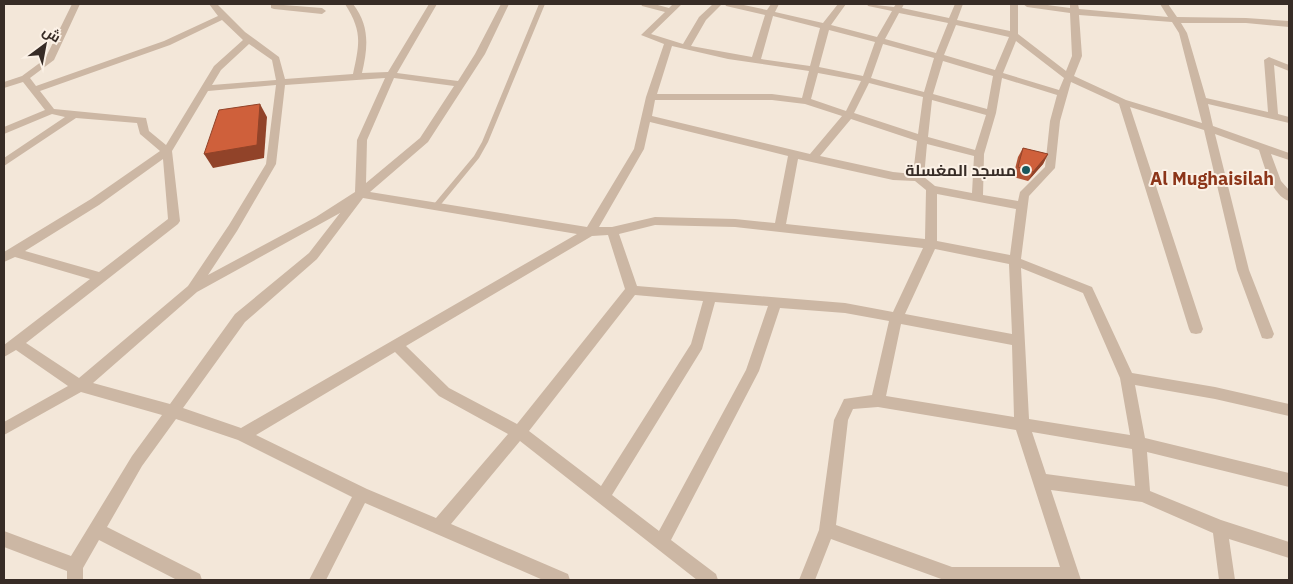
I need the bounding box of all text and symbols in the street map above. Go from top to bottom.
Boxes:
north arrow [20,20,70,70]
text: ش [40,22,64,46]
place label: مسجد المغسلة [905,160,1016,180]
marker: مسجد المغسلة [1020,164,1032,176]
district label: Al Mughaisilah [1150,167,1274,190]

